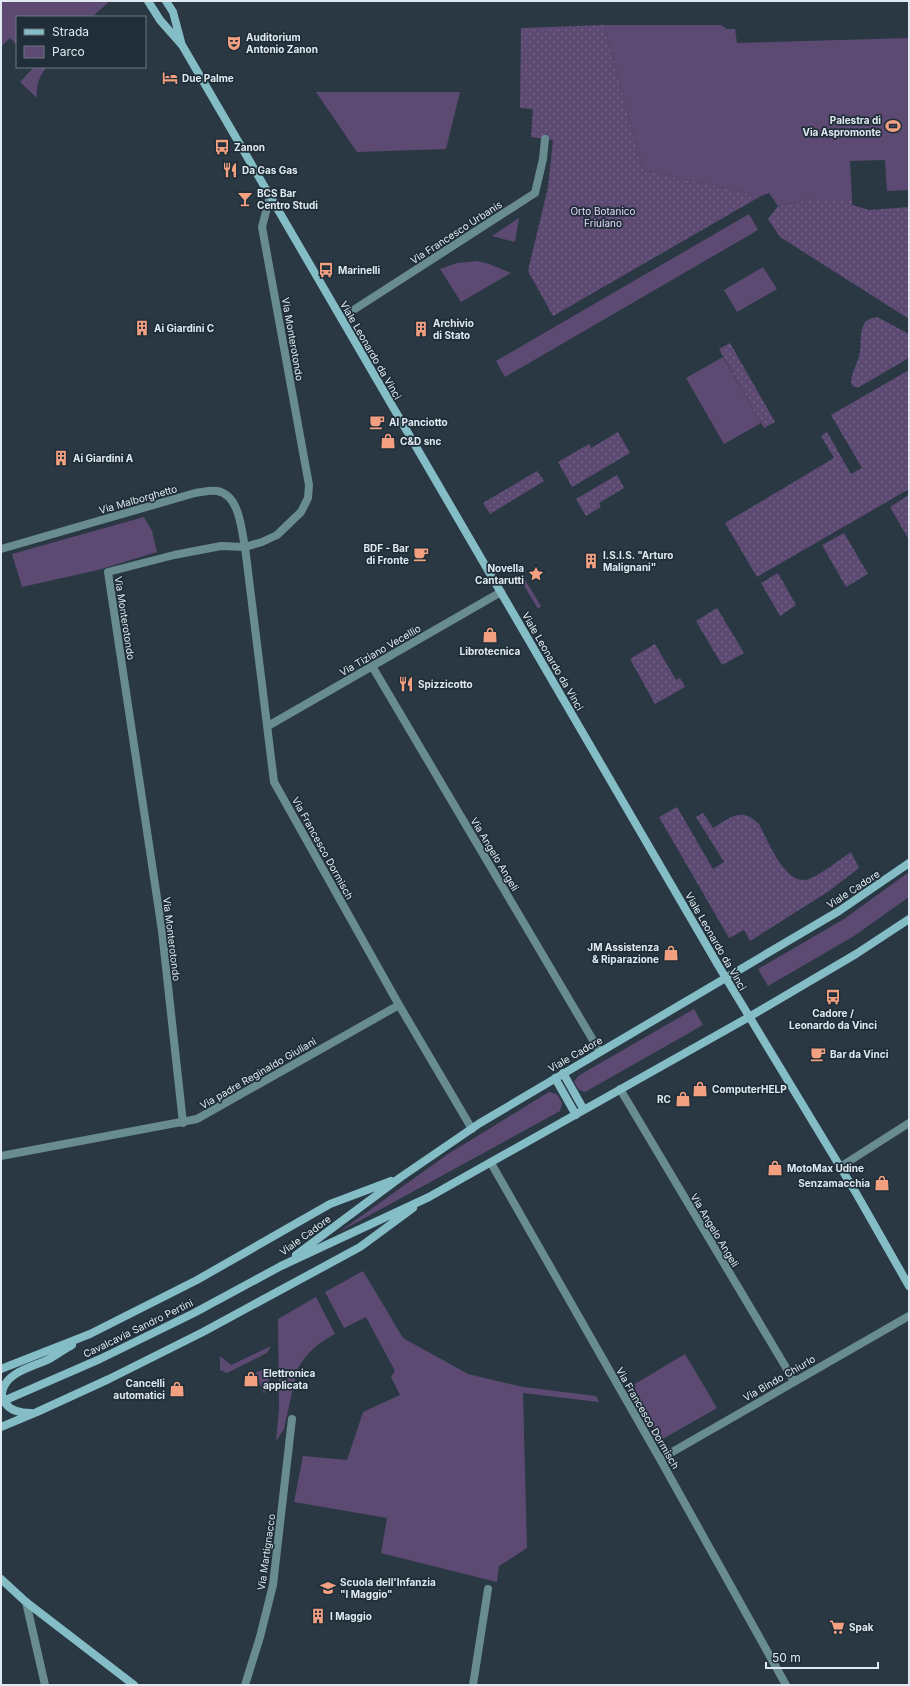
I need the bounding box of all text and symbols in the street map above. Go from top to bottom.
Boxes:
legend [16,16,146,68]
text: Strada [52,24,89,39]
place label: Auditorium Antonio Zanon [246,31,318,55]
theatre icon: Auditorium Antonio Zanon [225,34,243,52]
text: Parco [52,44,85,59]
hotel icon: Due Palme [161,69,179,87]
place label: Due Palme [182,72,234,84]
place label: Palestra di Via Aspromonte [802,114,881,138]
sports icon: Palestra di Via Aspromonte [884,117,902,135]
bus stop icon: Zanon [213,138,231,156]
place label: Zanon [234,141,265,153]
restaurant icon: Da Gas Gas [221,161,239,179]
place label: Da Gas Gas [242,164,298,176]
place label: BCS Bar Centro Studi [257,187,318,211]
bar icon: BCS Bar Centro Studi [236,190,254,208]
street label: Via Francesco Urbanis [408,198,504,266]
park label: Orto Botanico Friulano [570,205,636,229]
bus stop icon: Marinelli [317,261,335,279]
place label: Marinelli [338,264,381,276]
street label: Via Monterotondo [280,296,306,382]
street label: Viale Leonardo da Vinci [338,299,404,401]
place label: Archivio di Stato [433,317,474,341]
building icon: Ai Giardini C [133,319,151,337]
building icon: Archivio di Stato [412,320,430,338]
place label: Ai Giardini C [154,322,214,334]
cafe icon: Al Panciotto [368,413,386,431]
place label: Al Panciotto [389,416,448,428]
shop icon: C&D snc [379,432,397,450]
place label: C&D snc [400,435,442,447]
building icon: Ai Giardini A [52,449,70,467]
place label: Ai Giardini A [73,452,134,464]
street label: Via Malborghetto [98,482,178,516]
place label: BDF - Bar di Fronte [363,542,409,566]
cafe icon: BDF - Bar di Fronte [412,545,430,563]
place label: I.S.I.S. "Arturo Malignani" [603,549,673,574]
building icon: I.S.I.S. "Arturo Malignani" [582,552,600,570]
place label: Novella Cantarutti [475,562,524,586]
place icon: Novella Cantarutti [527,565,545,583]
street label: Via Monterotondo [112,575,138,661]
street label: Viale Leonardo da Vinci [520,610,586,712]
street label: Via Tiziano Vecellio [337,622,423,678]
shop icon: Librotecnica [481,626,499,644]
place label: Librotecnica [460,645,521,657]
restaurant icon: Spizzicotto [397,675,415,693]
place label: Spizzicotto [418,678,473,690]
street label: Via Francesco Dormisch [290,795,356,901]
street label: Via Angelo Angeli [468,815,522,893]
street label: Viale Cadore [824,867,882,910]
street label: Viale Leonardo da Vinci [683,890,749,992]
street label: Via Monterotondo [161,896,183,982]
place label: JM Assistenza & Riparazione [587,941,659,965]
shop icon: JM Assistenza & Riparazione [662,944,680,962]
bus stop icon: Cadore / Leonardo da Vinci [824,988,842,1006]
place label: Cadore / Leonardo da Vinci [789,1007,877,1031]
street label: Viale Cadore [546,1034,604,1074]
street label: Via padre Reginaldo Giuliani [198,1035,318,1111]
cafe icon: Bar da Vinci [809,1045,827,1063]
place label: Bar da Vinci [830,1048,889,1060]
shop icon: ComputerHELP [691,1080,709,1098]
place label: ComputerHELP [712,1083,787,1095]
shop icon: RC [674,1090,692,1108]
place label: RC [657,1093,671,1105]
shop icon: MotoMax Udine [766,1159,784,1177]
place label: MotoMax Udine [787,1162,864,1174]
shop icon: Senzamacchia [873,1174,891,1192]
place label: Senzamacchia [798,1177,870,1189]
street label: Via Angelo Angeli [688,1191,742,1269]
street label: Viale Cadore [277,1212,333,1258]
street label: Cavalcavia Sandro Pertini [81,1296,195,1360]
street label: Via Bindo Chiurlo [741,1352,817,1404]
street label: Via Francesco Dormisch [614,1365,682,1471]
place label: Elettronica applicata [263,1367,316,1391]
shop icon: Elettronica applicata [242,1370,260,1388]
place label: Cancelli automatici [113,1377,165,1401]
shop icon: Cancelli automatici [168,1380,186,1398]
street label: Via Martignacco [255,1513,277,1591]
place label: Scuola dell'Infanzia "I Maggio" [340,1576,436,1601]
school or university icon: Scuola dell'Infanzia "I Maggio" [319,1579,337,1597]
building icon: I Maggio [309,1607,327,1625]
place label: I Maggio [330,1610,372,1623]
supermarket icon: Spak [828,1618,846,1636]
place label: Spak [849,1621,874,1633]
scale bar [766,1644,878,1670]
text: 50 m [772,1650,801,1665]

